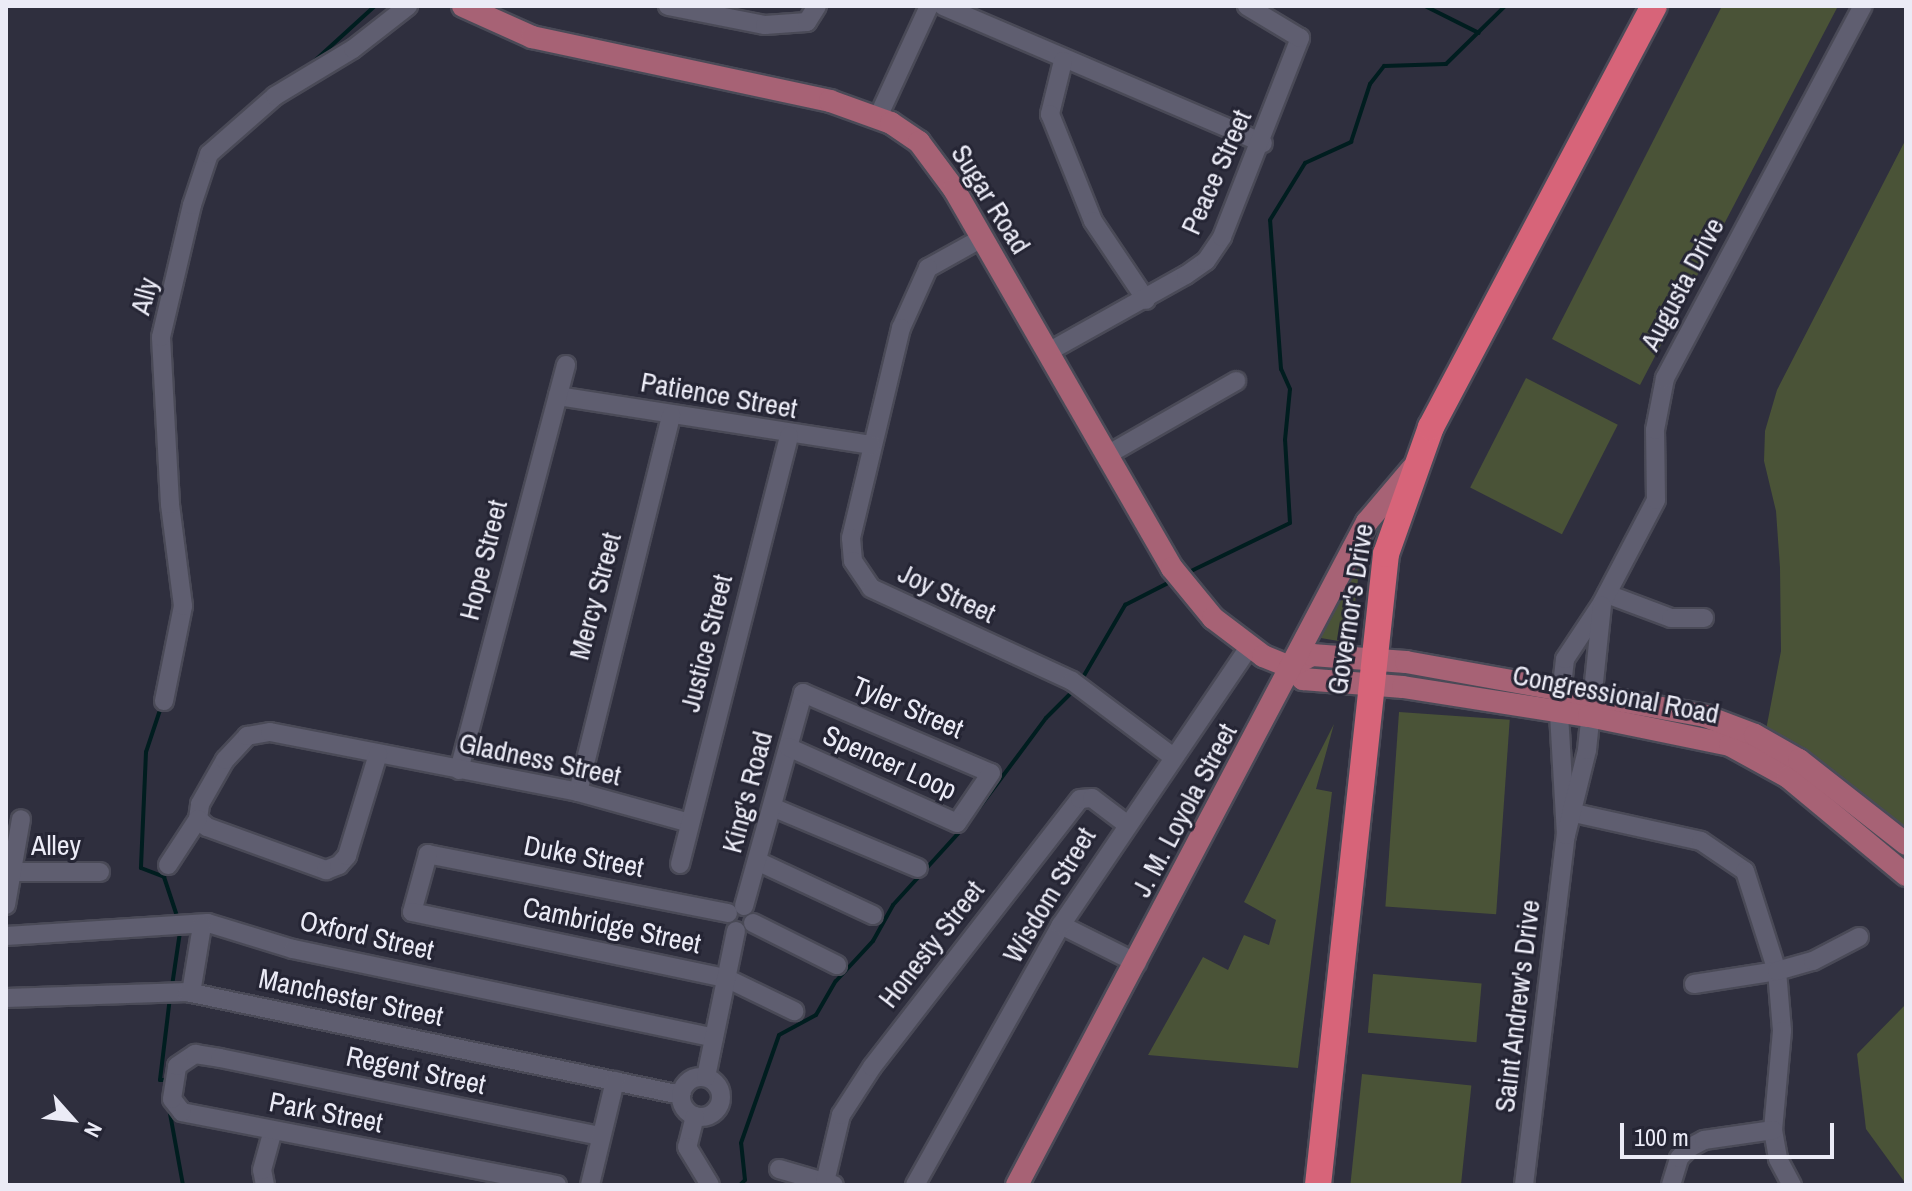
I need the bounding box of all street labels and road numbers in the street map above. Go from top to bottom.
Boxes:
street label: Peace Street [1174,105,1258,239]
street label: Sugar Road [944,138,1038,260]
street label: Augusta Drive [1633,212,1731,356]
street label: Ally [123,274,165,318]
street label: Patience Street [638,365,800,425]
street label: Hope Street [452,496,514,624]
street label: Governor's Drive [1320,521,1380,697]
street label: Mercy Street [562,529,628,663]
street label: Joy Street [893,556,1001,630]
street label: Justice Street [673,571,739,715]
street label: Congressional Road [1510,658,1722,730]
street label: Tyler Street [847,669,969,745]
street label: Spencer Loop [818,718,962,806]
street label: J. M. Loyola Street [1124,718,1244,902]
street label: Gladness Street [456,725,624,793]
street label: King's Road [715,728,779,856]
street label: Wisdom Street [995,821,1103,969]
street label: Alley [31,828,81,862]
street label: Duke Street [521,828,647,884]
street label: Honesty Street [871,874,991,1014]
street label: Cambridge Street [520,890,704,960]
street label: Saint Andrew's Drive [1487,897,1547,1115]
street label: Oxford Street [297,903,437,967]
street label: Manchester Street [256,961,446,1033]
street label: Regent Street [343,1039,489,1101]
street label: Park Street [266,1085,386,1139]

